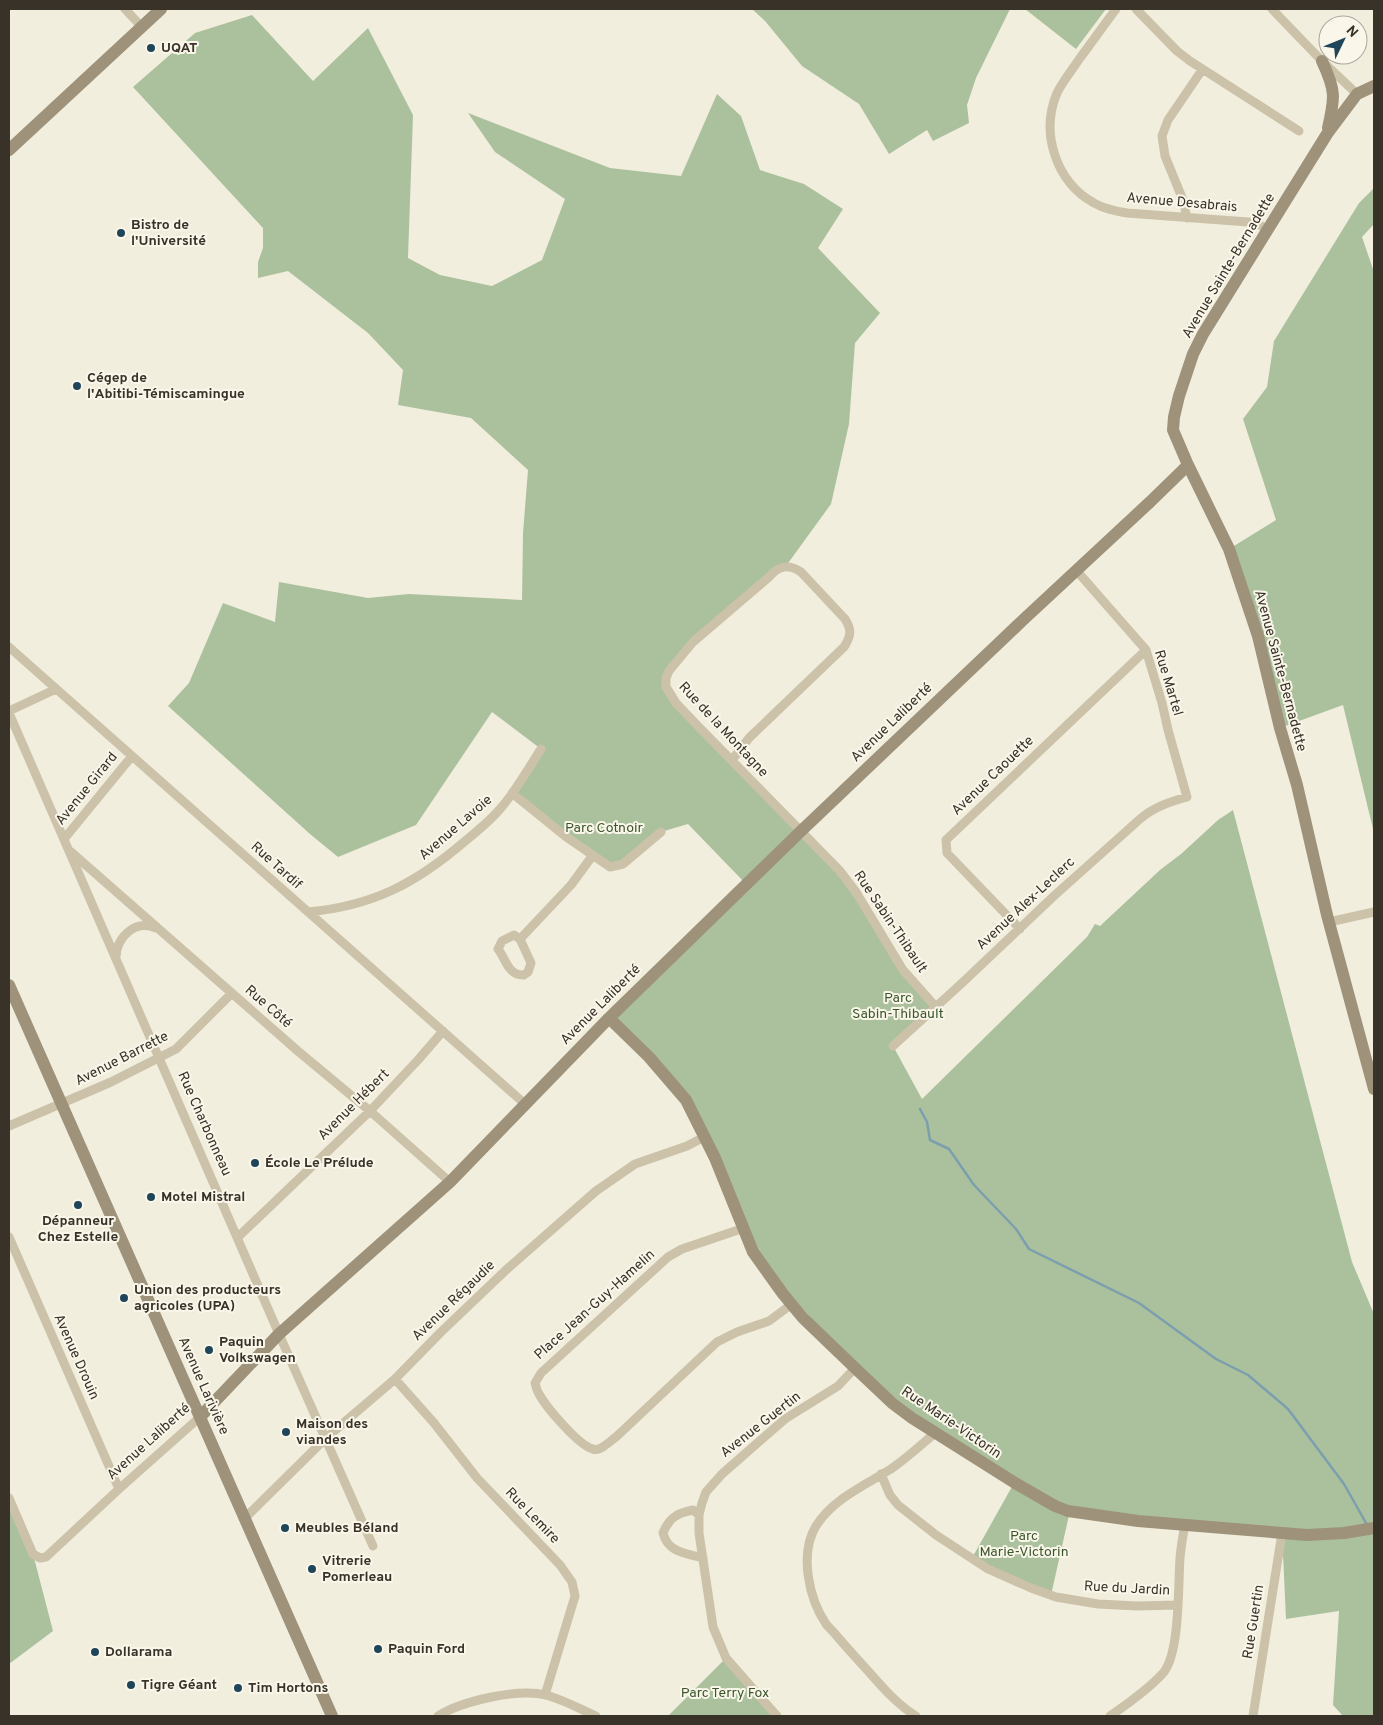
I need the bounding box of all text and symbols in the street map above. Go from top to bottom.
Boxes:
north arrow [1318,15,1368,65]
text: N [1342,23,1361,42]
place label: UQAT [161,40,198,57]
marker: UQAT [145,42,157,54]
street label: Avenue Desabrais [1126,190,1238,216]
street label: Avenue Sainte-Bernadette [1179,190,1279,342]
place label: Bistro de l'Université [131,217,206,250]
marker: Bistro de l'Université [115,227,127,239]
place label: Cégep de l'Abitibi-Témiscamingue [87,370,245,403]
marker: Cégep de l'Abitibi-Témiscamingue [71,380,83,392]
street label: Avenue Sainte-Bernadette [1250,589,1310,753]
street label: Rue Martel [1150,648,1186,718]
street label: Rue de la Montagne [675,679,771,781]
street label: Avenue Laliberté [848,680,936,766]
street label: Avenue Caouette [948,733,1038,819]
street label: Avenue Girard [52,749,122,829]
street label: Avenue Lavoie [416,792,496,864]
park label: Parc Cotnoir [565,820,644,837]
street label: Rue Tardif [247,839,305,894]
street label: Avenue Alex-Leclerc [973,854,1079,954]
street label: Rue Sabin-Thibault [850,868,930,976]
street label: Avenue Laliberté [557,961,645,1049]
street label: Rue Côté [241,982,295,1032]
park label: Parc Sabin-Thibault [852,990,944,1023]
street label: Avenue Barrette [72,1028,172,1090]
street label: Avenue Hébert [315,1066,393,1144]
street label: Rue Charbonneau [173,1069,235,1179]
place label: École Le Prélude [265,1154,374,1172]
marker: École Le Prélude [249,1157,261,1169]
place label: Motel Mistral [161,1189,245,1206]
marker: Motel Mistral [145,1191,157,1203]
marker: Dépanneur Chez Estelle [72,1199,84,1211]
place label: Dépanneur Chez Estelle [38,1213,118,1246]
street label: Place Jean-Guy-Hamelin [531,1246,659,1364]
street label: Avenue Régaudie [409,1257,499,1345]
place label: Union des producteurs agricoles (UPA) [134,1282,281,1315]
marker: Union des producteurs agricoles (UPA) [118,1292,130,1304]
street label: Avenue Drouin [50,1312,102,1402]
street label: Avenue Larivière [174,1334,232,1438]
place label: Paquin Volkswagen [219,1334,296,1367]
marker: Paquin Volkswagen [203,1344,215,1356]
street label: Rue Marie-Victorin [898,1383,1004,1463]
street label: Avenue Guertin [717,1388,805,1462]
street label: Avenue Laliberté [104,1400,194,1484]
place label: Maison des viandes [296,1416,368,1449]
marker: Maison des viandes [280,1426,292,1438]
street label: Rue Lemire [501,1484,563,1548]
place label: Meubles Béland [295,1520,399,1537]
marker: Meubles Béland [279,1522,291,1534]
park label: Parc Marie-Victorin [979,1528,1069,1561]
place label: Vitrerie Pomerleau [322,1553,392,1586]
marker: Vitrerie Pomerleau [306,1563,318,1575]
street label: Rue du Jardin [1083,1578,1171,1600]
street label: Rue Guertin [1240,1584,1268,1660]
place label: Paquin Ford [388,1641,465,1658]
marker: Paquin Ford [372,1643,384,1655]
place label: Dollarama [105,1644,172,1661]
marker: Dollarama [89,1646,101,1658]
place label: Tigre Géant [141,1677,217,1694]
marker: Tigre Géant [125,1679,137,1691]
place label: Tim Hortons [248,1680,328,1697]
marker: Tim Hortons [232,1682,244,1694]
park label: Parc Terry Fox [681,1685,769,1702]

